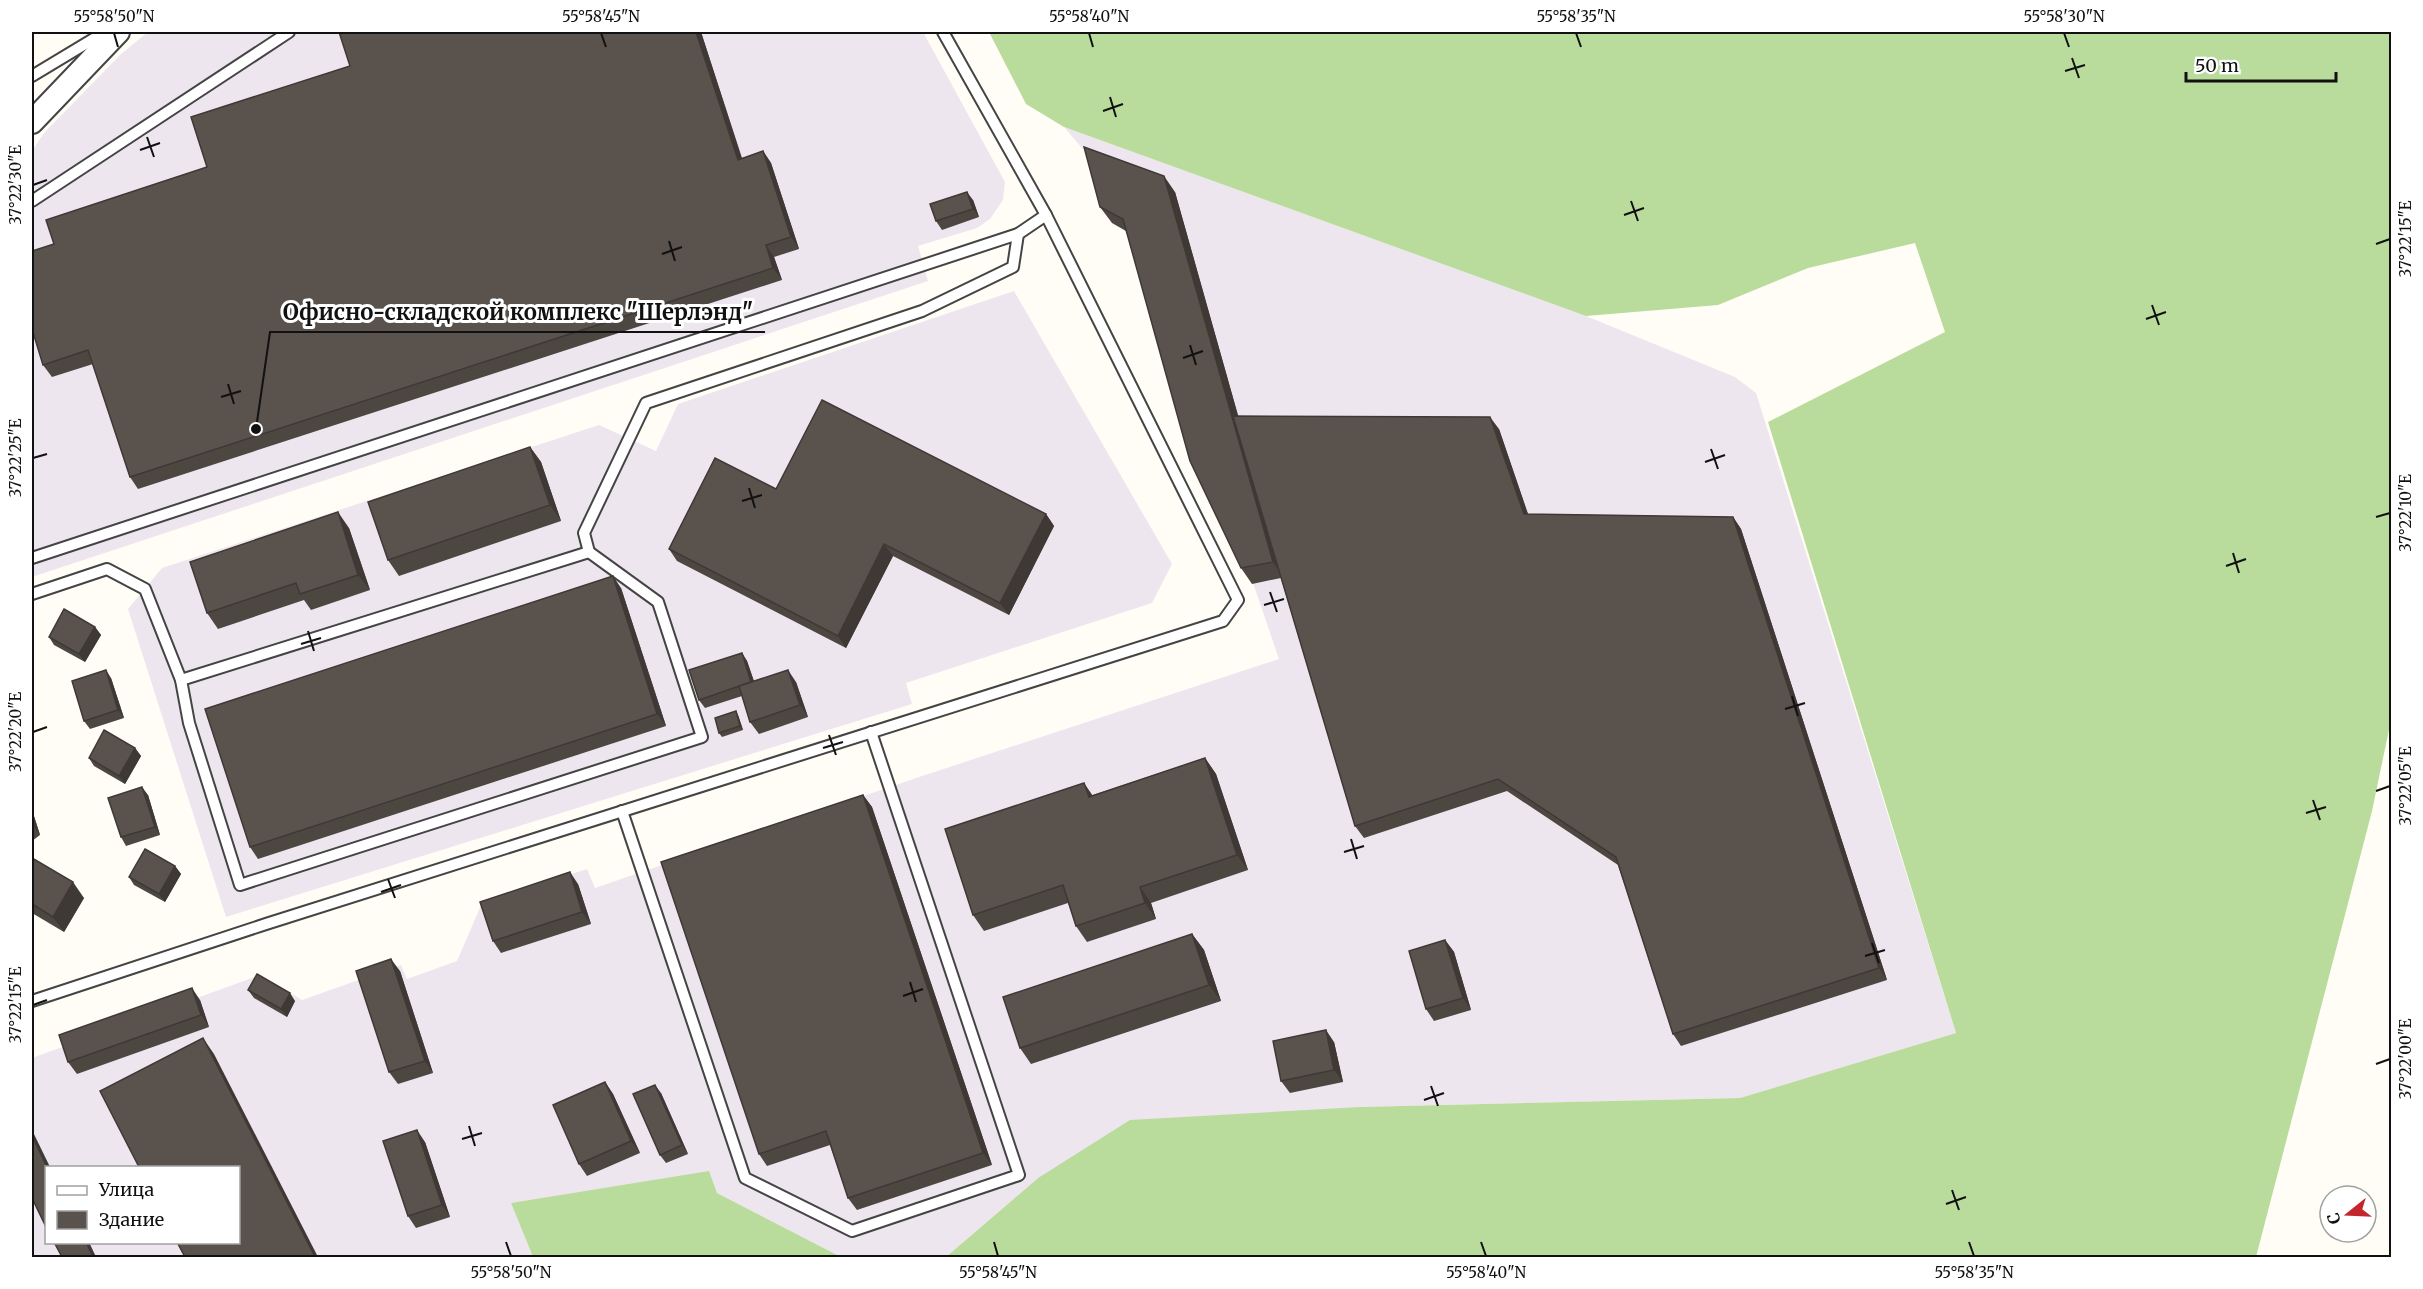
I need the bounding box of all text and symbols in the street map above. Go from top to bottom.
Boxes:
text: 55°58'50"N [74,7,155,26]
text: 55°58'45"N [562,7,640,26]
text: 55°58'40"N [1049,7,1130,26]
text: 55°58'35"N [1536,7,1616,26]
text: 55°58'30"N [2023,7,2105,26]
scale bar [2186,45,2336,83]
text: 50 m [2195,54,2239,77]
text: 37°22'30"E [6,145,25,225]
text: 37°22'15"E [2396,200,2415,277]
callout: Офисно-складской комплекс "Шерлэнд" [270,292,765,332]
text: Офисно-складской комплекс "Шерлэнд" [283,298,753,326]
text: 37°22'25"E [6,418,25,497]
text: 37°22'10"E [2396,474,2415,552]
text: 37°22'20"E [6,692,25,772]
text: 37°22'05"E [2396,746,2415,826]
text: 37°22'15"E [6,966,25,1043]
text: 37°22'00"E [2396,1018,2415,1099]
legend [45,1166,240,1244]
text: Улица [98,1178,154,1201]
north arrow [2318,1184,2378,1244]
text: Здание [99,1208,164,1231]
text: С [2323,1211,2345,1227]
text: 55°58'50"N [471,1263,552,1282]
text: 55°58'45"N [959,1263,1037,1282]
text: 55°58'40"N [1446,1263,1527,1282]
text: 55°58'35"N [1934,1263,2014,1282]

